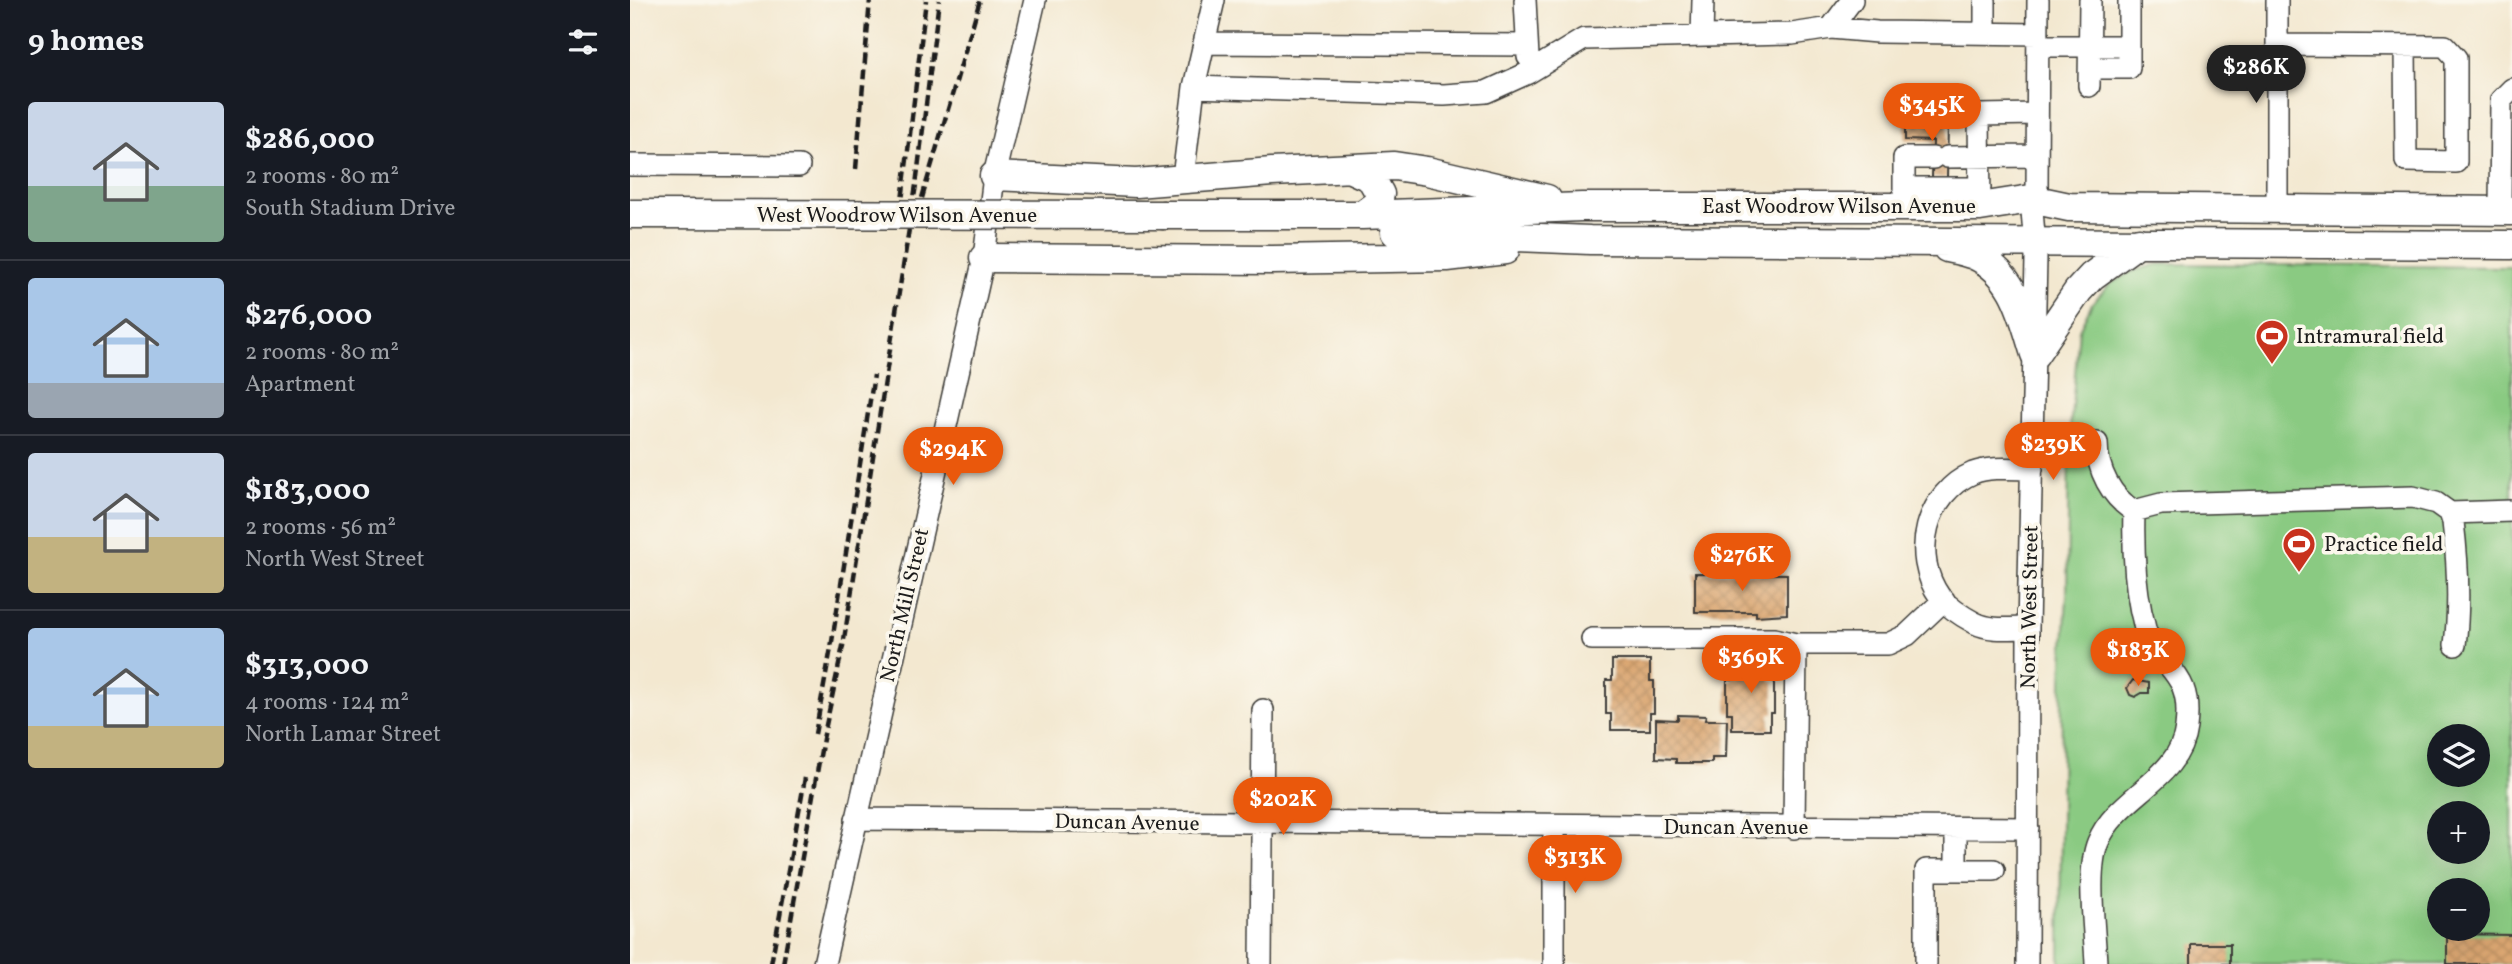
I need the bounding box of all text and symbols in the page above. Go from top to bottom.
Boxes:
text: 9 homes [28,21,144,63]
icon: filters [564,23,602,61]
pin: $286K [2207,46,2305,105]
text: $286K [2223,52,2289,84]
pin: $345K [1883,83,1981,143]
text: $345K [1899,90,1965,122]
text: $286,000 [245,119,375,161]
icon: home [84,130,168,214]
text: 2 rooms · 80 m² [245,161,399,193]
text: South Stadium Drive [245,193,456,225]
street label: East Woodrow Wilson Avenue [1702,193,1976,222]
street label: West Woodrow Wilson Avenue [757,202,1037,231]
text: $276,000 [245,295,372,337]
icon: home [84,306,168,390]
sports icon: Intramural field [2253,317,2291,366]
place label: Intramural field [2296,323,2444,352]
text: 2 rooms · 80 m² [245,337,399,369]
text: Apartment [245,369,356,401]
pin: $239K [2004,422,2102,482]
pin: $294K [904,428,1002,487]
text: $239K [2020,429,2086,461]
text: $294K [919,434,987,466]
text: $183,000 [245,470,370,512]
icon: home [84,481,168,565]
text: 2 rooms · 56 m² [245,512,396,544]
street label: North Mill Street [874,525,937,685]
street label: North West Street [2015,525,2046,689]
sports icon: Practice field [2280,525,2318,574]
place label: Practice field [2324,531,2443,560]
pin: $276K [1693,534,1791,593]
text: $276K [1710,540,1774,572]
text: North West Street [245,544,425,576]
pin: $183K [2089,628,2187,688]
text: $183K [2107,635,2170,667]
pin: $369K [1702,636,1800,695]
text: $369K [1718,642,1784,674]
text: $313,000 [245,645,369,687]
icon: home [84,656,168,740]
text: 4 rooms · 124 m² [245,687,409,719]
text: North Lamar Street [245,719,441,751]
map controls [2427,724,2490,941]
button: layers [2427,724,2490,787]
pin: $202K [1234,778,1332,837]
text: $202K [1249,784,1317,816]
button: + [2427,801,2490,864]
street label: Duncan Avenue [1054,808,1200,839]
street label: Duncan Avenue [1664,814,1809,843]
pin: $313K [1526,836,1624,895]
text: $313K [1544,842,1606,874]
button: − [2427,878,2490,941]

